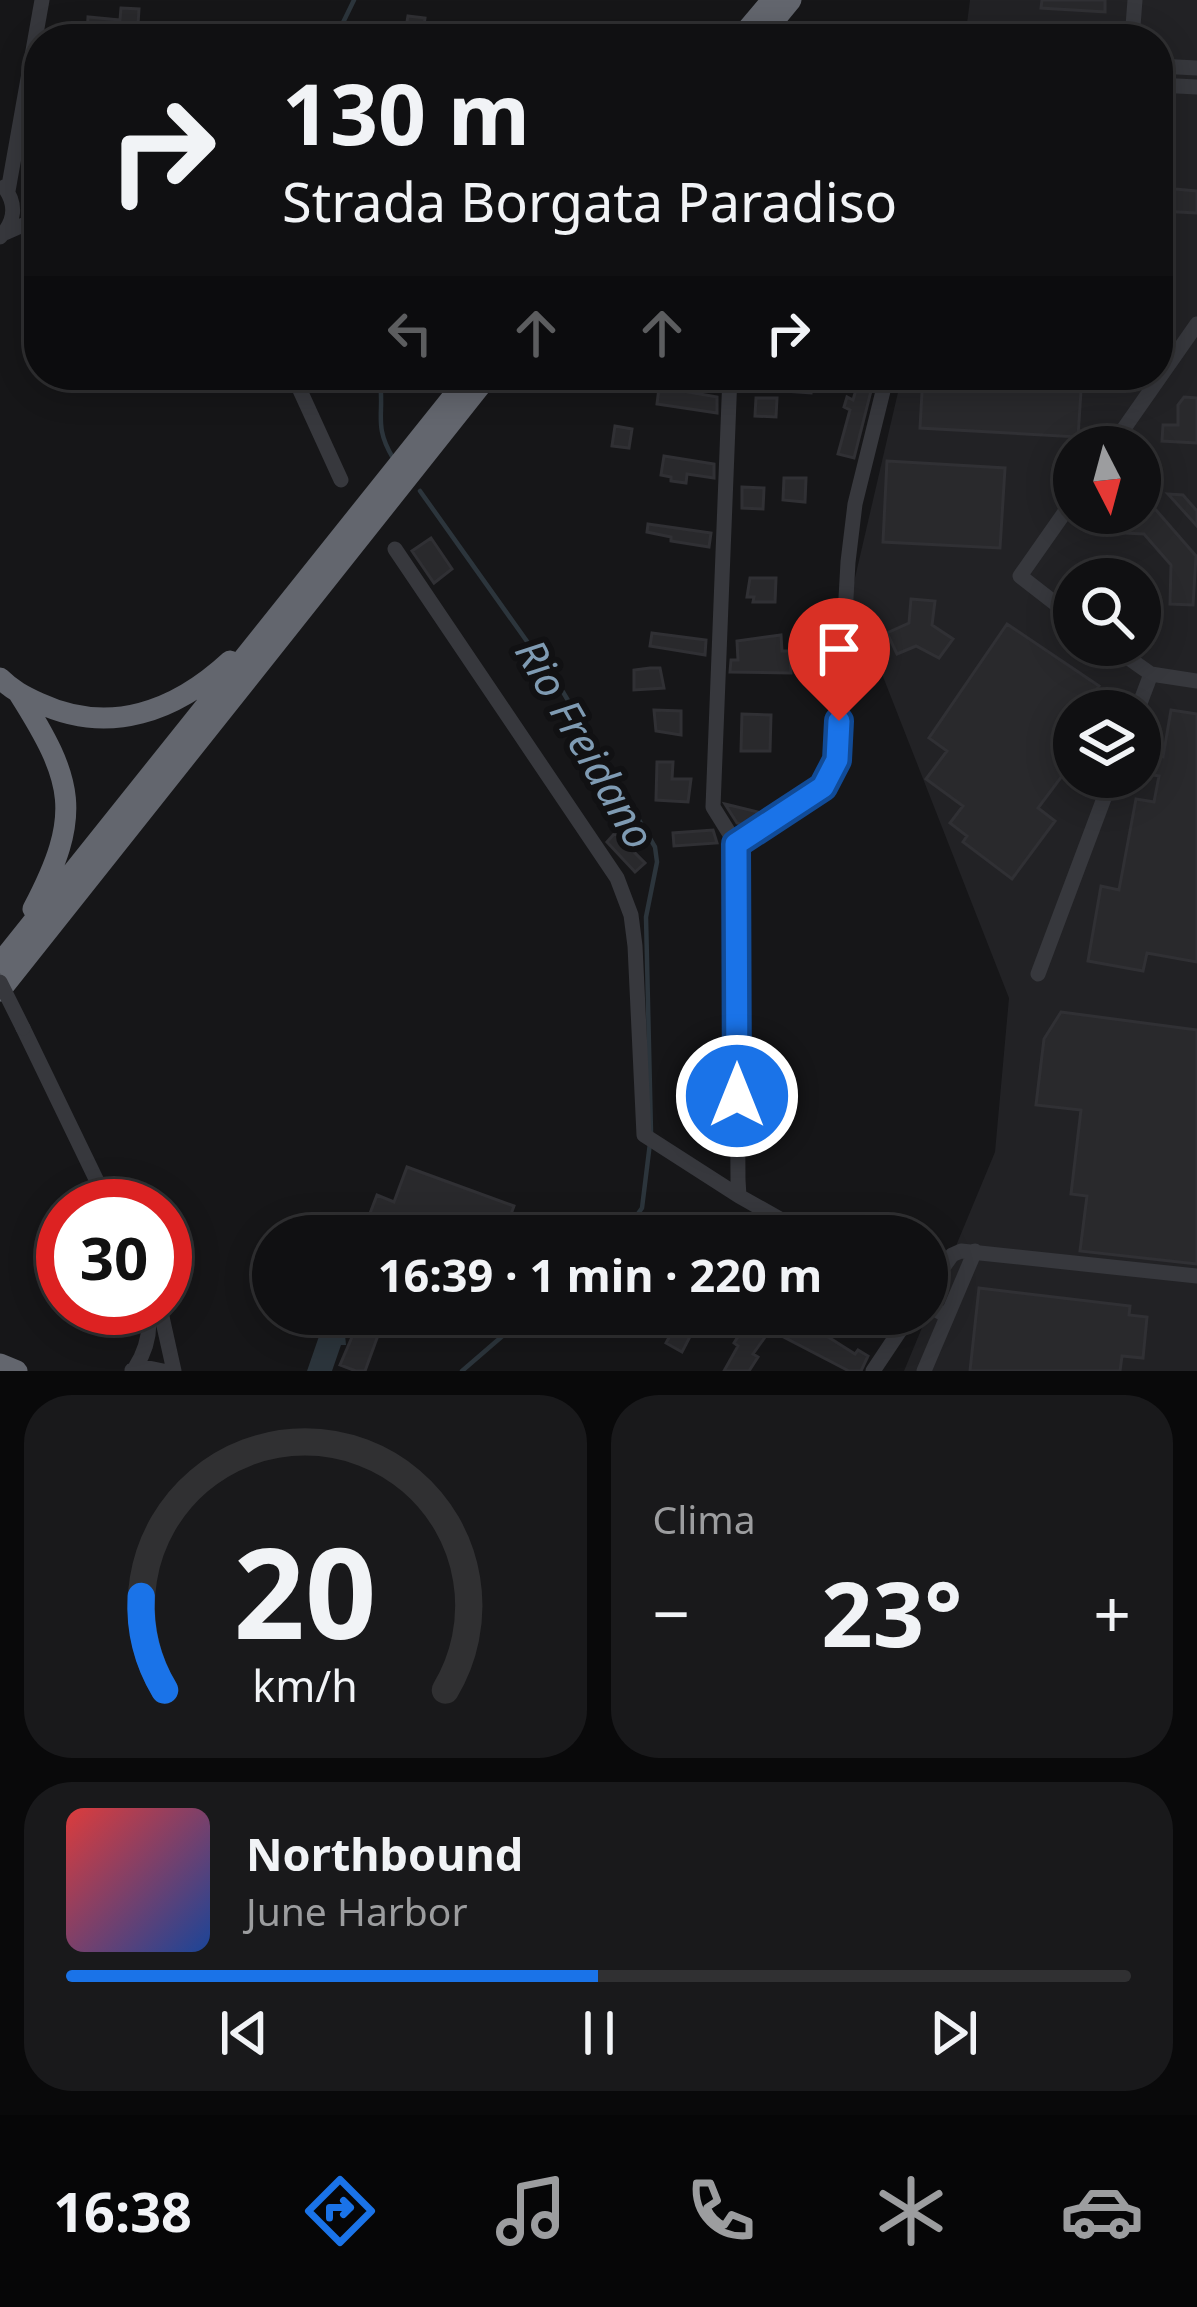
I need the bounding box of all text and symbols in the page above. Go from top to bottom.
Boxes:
text: 130 m [282,55,530,170]
icon: right [84,72,240,228]
text: Strada Borgata Paradiso [282,164,897,238]
icon: left [377,300,443,366]
icon: ahead [503,300,569,366]
icon: ahead [629,300,695,366]
icon: right [755,300,821,366]
north arrow [1053,426,1161,534]
map controls [1053,426,1161,798]
button: search [1053,558,1161,666]
pin [788,598,890,721]
icon: arrive [806,616,872,682]
water label: Rio Freidano [503,628,669,859]
button: layers [1053,690,1161,798]
position arrow [674,1033,800,1159]
speed limit sign: 30 [36,1179,192,1335]
text: 16:39 · 1 min · 220 m [378,1244,822,1305]
text: Clima [653,1492,756,1545]
text: 20 [234,1506,377,1676]
text: 23° [821,1551,962,1673]
text: − [653,1567,690,1657]
text: + [1093,1567,1131,1657]
text: km/h [253,1655,358,1714]
text: Northbound [246,1823,523,1884]
text: June Harbor [246,1884,468,1937]
icon: previous [211,2000,277,2066]
icon: pause [566,2000,632,2066]
icon: next [921,2000,987,2066]
icon: directions [298,2169,382,2253]
icon: music [489,2169,573,2253]
icon: phone [679,2169,763,2253]
icon: climate [869,2169,953,2253]
icon: car [1060,2169,1144,2253]
text: 16:38 [53,2174,192,2248]

